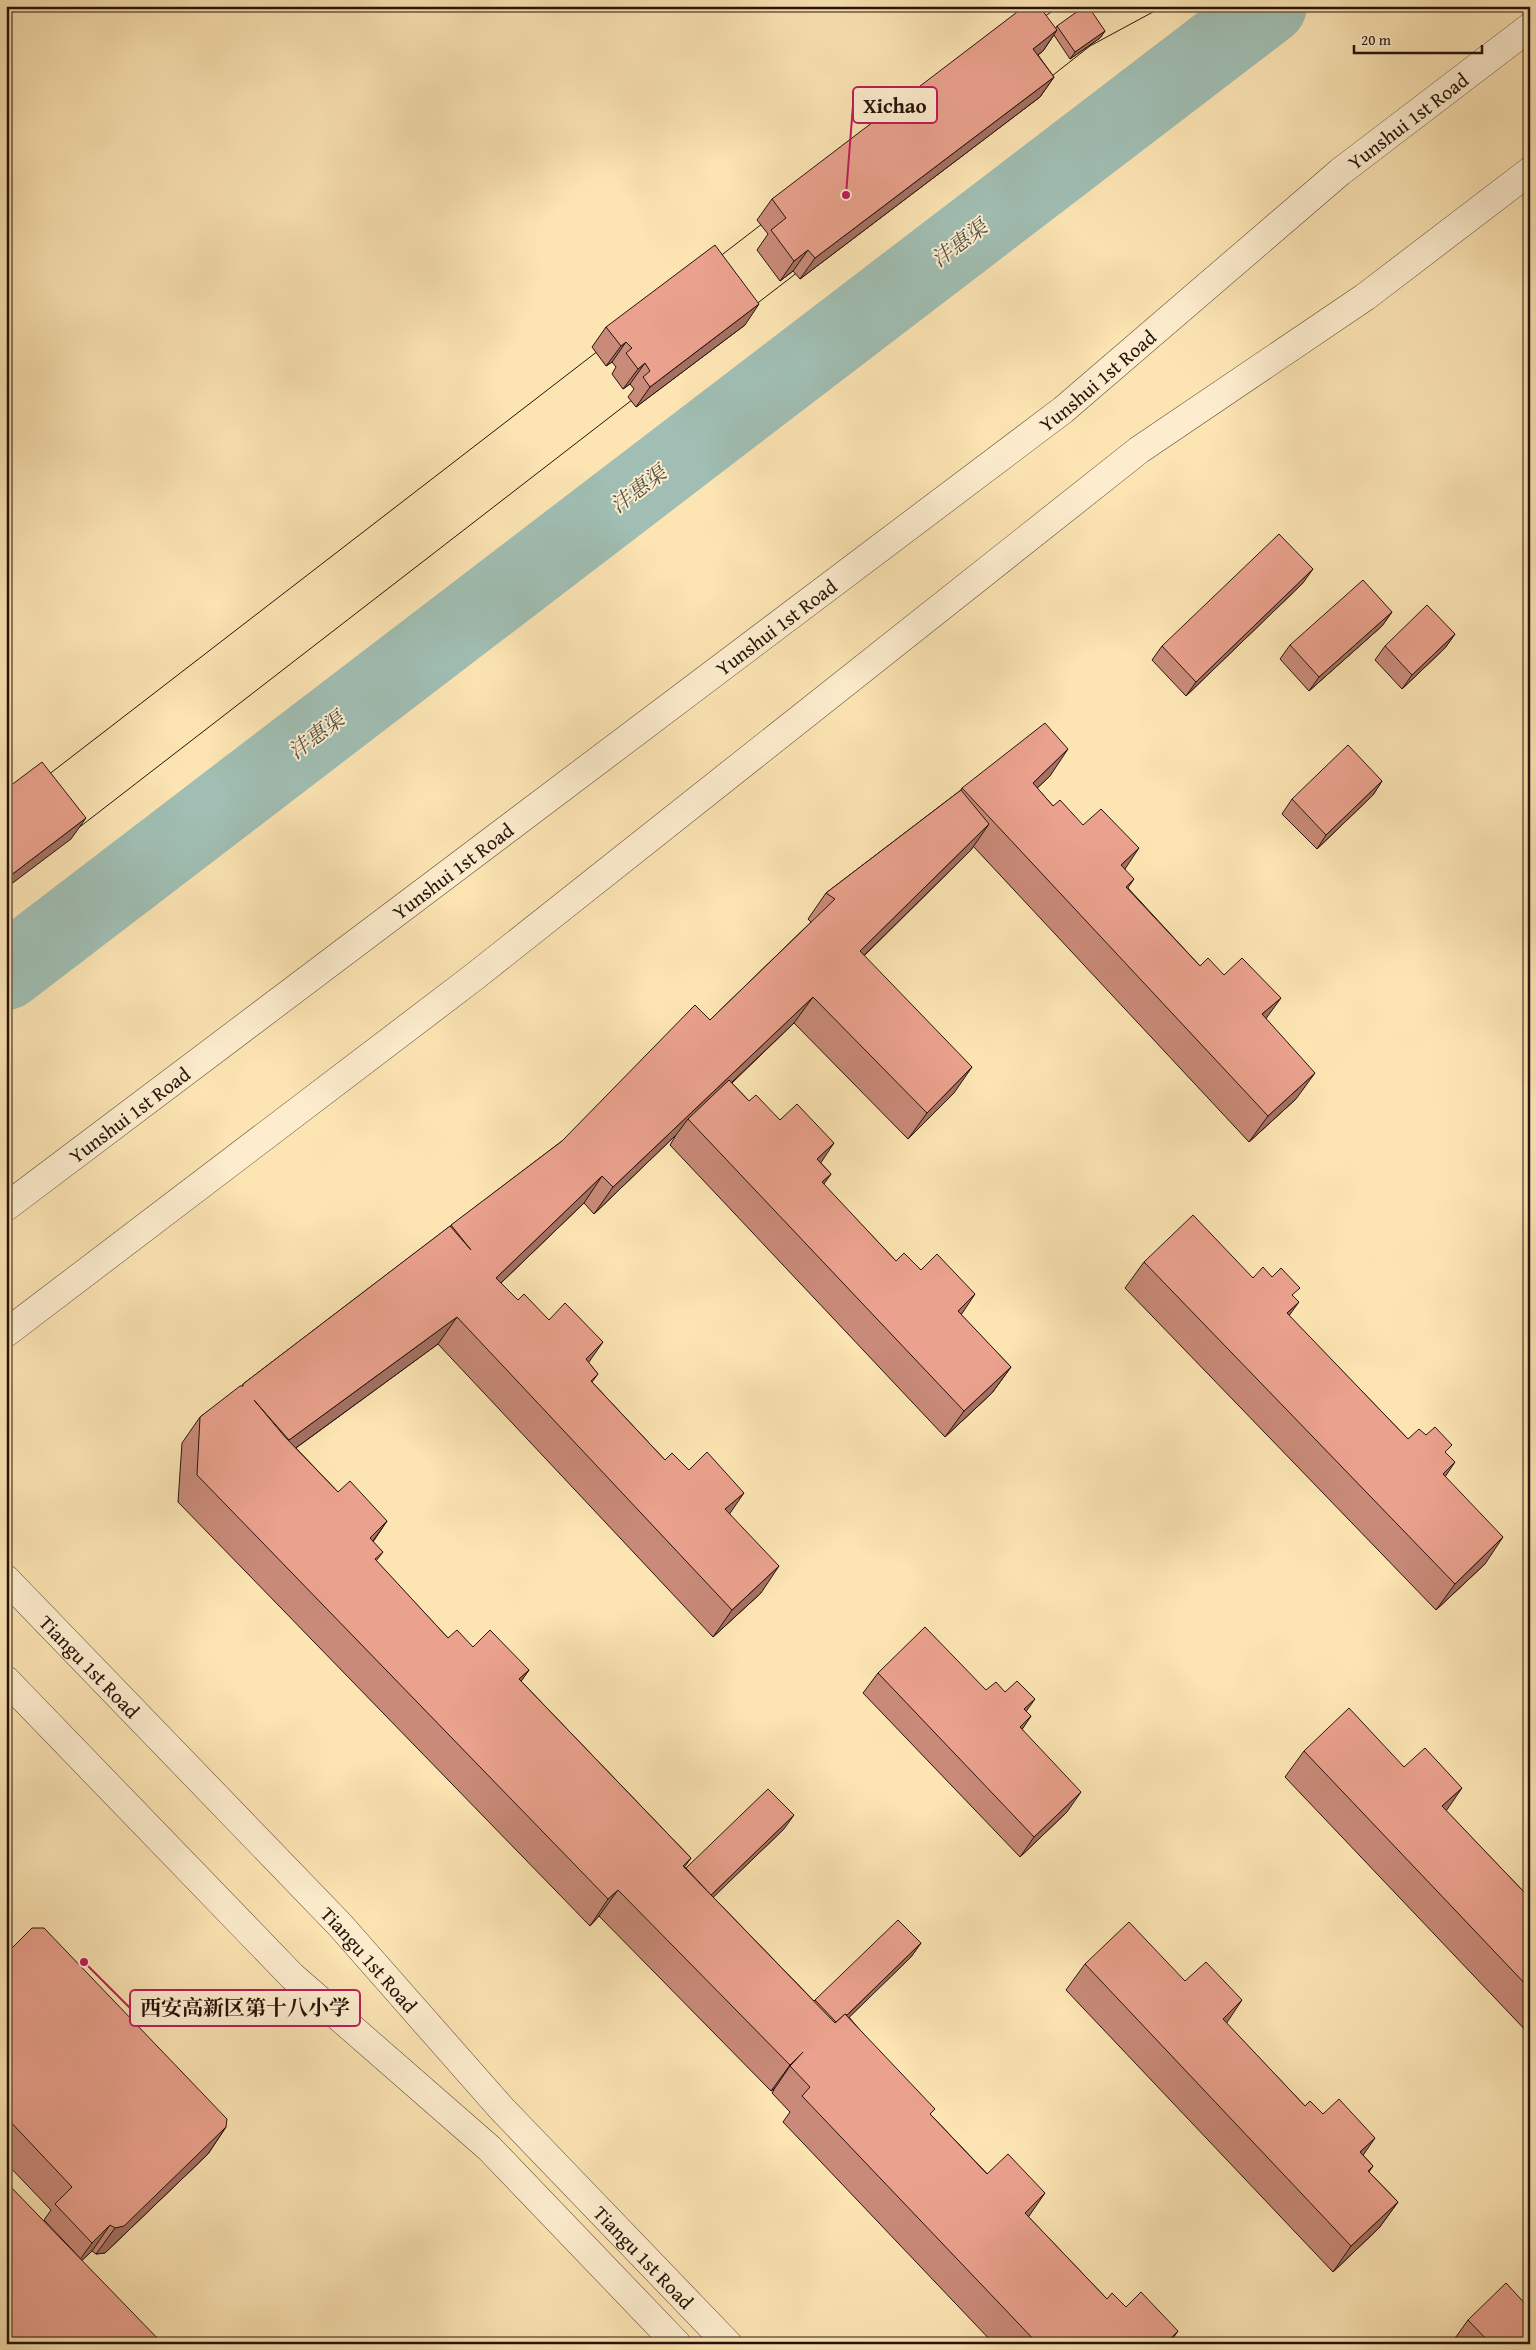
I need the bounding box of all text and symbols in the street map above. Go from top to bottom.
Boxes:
scale bar [1354,22,1481,54]
text: 20 m [1361,29,1392,50]
street label: Yunshui 1st Road [1341,65,1474,176]
callout: Xichao [853,87,937,123]
text: Xichao [863,90,927,121]
water label: 沣惠渠 [925,210,996,274]
street label: Yunshui 1st Road [1032,322,1162,438]
water label: 沣惠渠 [604,456,675,520]
street label: Yunshui 1st Road [709,571,843,682]
water label: 沣惠渠 [282,702,353,766]
street label: Yunshui 1st Road [386,815,519,926]
street label: Yunshui 1st Road [62,1059,196,1170]
street label: Tiangu 1st Road [33,1608,147,1724]
street label: Tiangu 1st Road [314,1899,425,2019]
callout: 西安高新区第十八小学 [130,1990,360,2026]
text: 西安高新区第十八小学 [140,1992,350,2023]
street label: Tiangu 1st Road [587,2199,701,2315]

